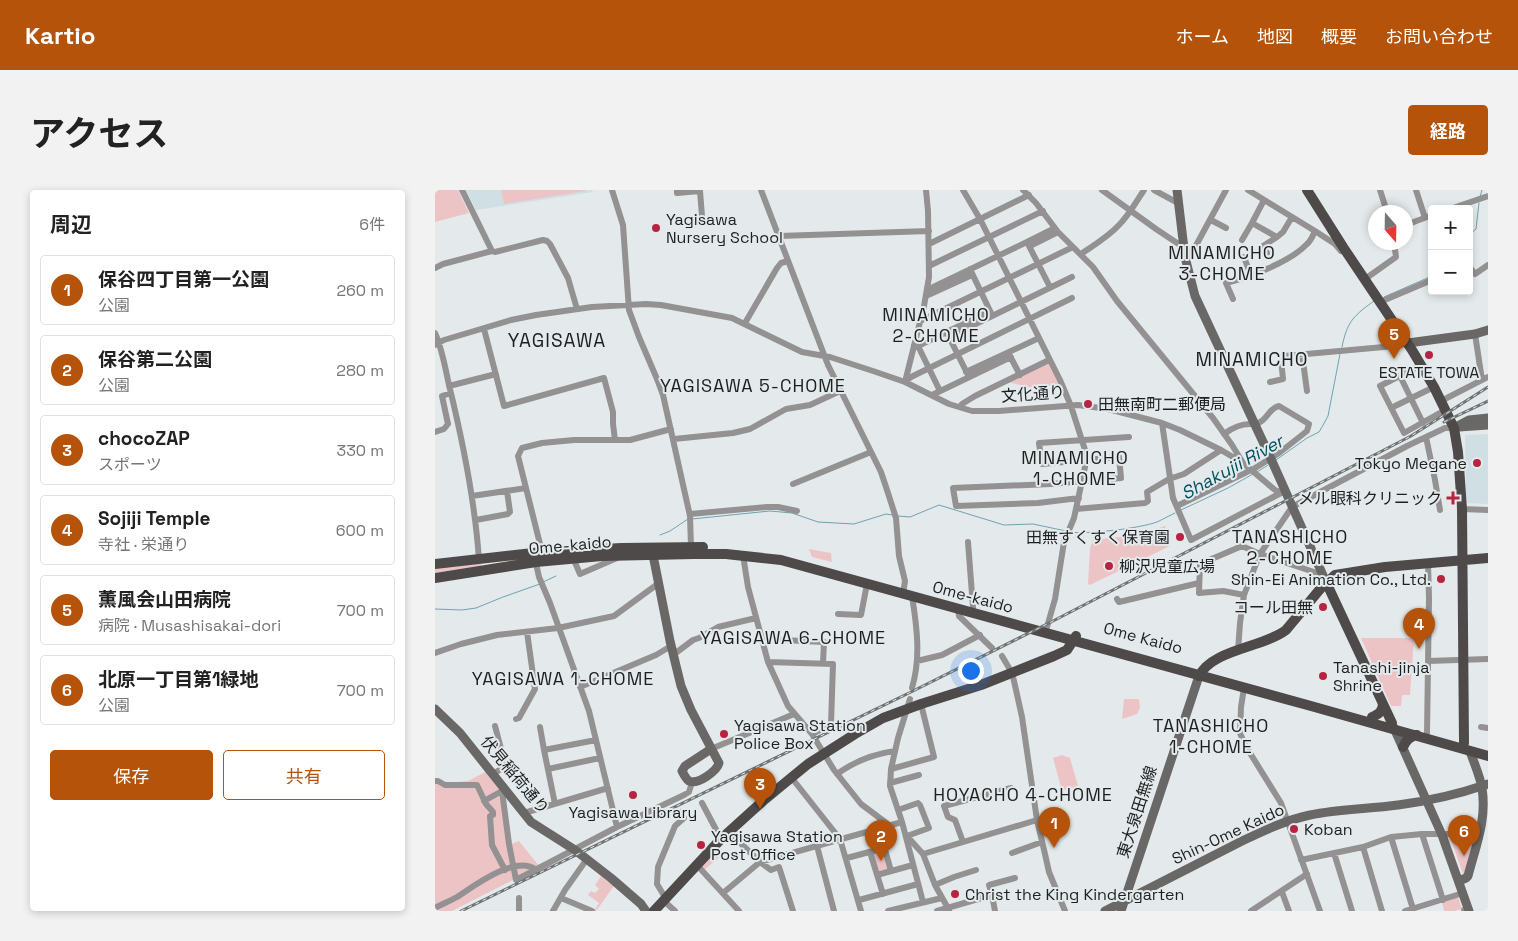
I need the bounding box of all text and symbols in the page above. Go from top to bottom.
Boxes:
text: Kartio [25,20,95,51]
text: ホーム [1176,25,1229,48]
text: 地図 [1257,25,1293,48]
text: 概要 [1321,25,1357,48]
text: お問い合わせ [1385,25,1493,48]
button: 経路 [1408,105,1488,155]
text: アクセス [30,112,168,156]
north arrow [1368,205,1413,250]
map controls [1428,205,1473,295]
button: + [1428,205,1473,250]
place label: Yagisawa Nursery School [666,209,783,248]
text: 周辺 [50,211,92,238]
text: 6件 [359,214,385,235]
marker: Yagisawa Nursery School [650,222,662,234]
district label: MINAMICHO 3-CHOME [1168,241,1276,285]
button: − [1428,250,1473,295]
text: 保谷四丁目第一公園 [98,267,269,292]
text: 1 [63,280,71,301]
text: 260 m [336,280,384,301]
text: 公園 [98,295,130,316]
district label: MINAMICHO 2-CHOME [882,303,990,347]
pin: 5 [1378,318,1410,359]
district label: YAGISAWA [508,328,606,353]
text: 保谷第二公園 [98,347,212,372]
district label: MINAMICHO [1195,347,1309,372]
marker: ESTATE TOWA [1423,349,1435,361]
text: 2 [62,360,72,381]
text: 280 m [336,360,384,381]
place label: ESTATE TOWA [1379,362,1479,383]
district label: YAGISAWA 5-CHOME [660,374,846,397]
text: 公園 [98,375,130,396]
street label: 文化通り [1000,381,1066,407]
place label: 田無南町二郵便局 [1098,394,1226,415]
marker: 田無南町二郵便局 [1082,398,1094,410]
text: chocoZAP [98,426,190,451]
water label: Shakujii River [1177,428,1289,505]
text: 3 [62,440,72,461]
text: 330 m [337,440,384,461]
district label: MINAMICHO 1-CHOME [1021,446,1129,490]
place label: Tokyo Megane [1355,453,1467,474]
text: スポーツ [98,454,162,475]
marker: Tokyo Megane [1471,457,1483,469]
place label: メル眼科クリニック [1298,488,1442,509]
marker: メル眼科クリニック [1446,491,1460,505]
text: Sojiji Temple [98,506,210,531]
text: 4 [62,520,72,541]
text: 600 m [336,520,384,541]
district label: TANASHICHO 2-CHOME [1232,525,1348,569]
place label: 田無すくすく保育園 [1026,527,1170,548]
street label: Ome-kaido [528,531,612,559]
marker: 田無すくすく保育園 [1174,531,1186,543]
text: 寺社 · 栄通り [98,534,189,555]
place label: 柳沢児童広場 [1119,556,1215,577]
marker: 柳沢児童広場 [1103,560,1115,572]
place label: Shin-Ei Animation Co., Ltd. [1231,569,1431,590]
marker: Shin-Ei Animation Co., Ltd. [1435,573,1447,585]
street label: Ome-kaido [930,576,1016,618]
text: 薫風会山田病院 [98,587,231,612]
place label: コール田無 [1233,597,1313,618]
text: 5 [62,600,72,621]
text: 700 m [337,600,384,621]
marker: コール田無 [1317,601,1329,613]
pin: 4 [1403,608,1435,649]
text: 病院 · Musashisakai-dori [98,615,281,636]
street label: Ome Kaido [1101,617,1185,659]
district label: YAGISAWA 6-CHOME [700,626,886,649]
place label: Tanashi-jinja Shrine [1333,657,1429,696]
your location [958,658,984,684]
text: 北原一丁目第1緑地 [98,667,259,692]
district label: YAGISAWA 1-CHOME [472,667,654,690]
marker: Tanashi-jinja Shrine [1317,670,1329,682]
text: 6 [62,680,72,701]
text: 700 m [337,680,384,701]
text: 公園 [98,695,130,716]
district label: TANASHICHO 1-CHOME [1153,714,1269,758]
place label: Yagisawa Station Police Box [734,715,866,754]
marker: Yagisawa Station Police Box [718,728,730,740]
street label: 伏見稲荷通り [476,731,554,819]
button: 保存 [50,750,213,800]
button: 共有 [223,750,385,800]
street label: 東大泉田無線 [1112,763,1162,861]
pin: 3 [744,768,776,809]
district label: HOYACHO 4-CHOME [933,783,1113,806]
marker: Yagisawa Library [627,789,639,801]
street label: Shin-Ome Kaido [1168,799,1288,869]
place label: Yagisawa Library [569,802,697,823]
pin: 1 [1038,807,1070,848]
pin: 6 [1448,815,1480,856]
place label: Koban [1304,819,1353,840]
pin: 2 [865,820,897,861]
marker: Koban [1288,823,1300,835]
place label: Yagisawa Station Post Office [711,826,843,865]
marker: Yagisawa Station Post Office [695,839,707,851]
place label: Christ the King Kindergarten [965,884,1184,905]
marker: Christ the King Kindergarten [949,888,961,900]

